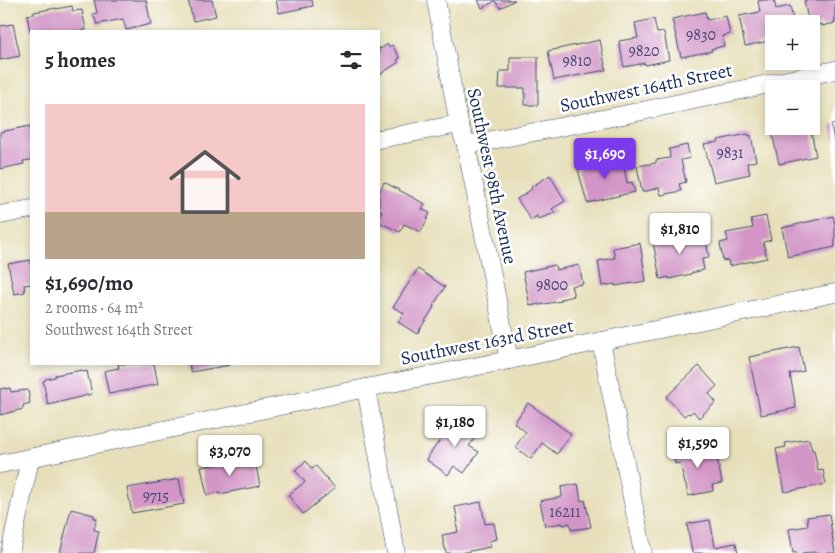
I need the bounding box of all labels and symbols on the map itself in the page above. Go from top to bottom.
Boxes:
house number: 9830 [686,24,716,46]
house number: 9820 [628,40,660,62]
house number: 9810 [562,50,592,72]
street label: Southwest 164th Street [557,57,735,119]
street label: Southwest 98th Avenue [461,86,523,266]
pin: $1,690 [564,138,646,180]
house number: 9831 [716,142,744,164]
pin: $1,810 [639,212,721,255]
house number: 9800 [536,274,568,296]
street label: Southwest 163rd Street [398,312,576,372]
pin: $1,180 [414,406,496,448]
pin: $1,590 [657,426,739,469]
pin: $3,070 [189,434,271,477]
house number: 9715 [143,485,169,507]
house number: 16211 [549,501,581,523]

